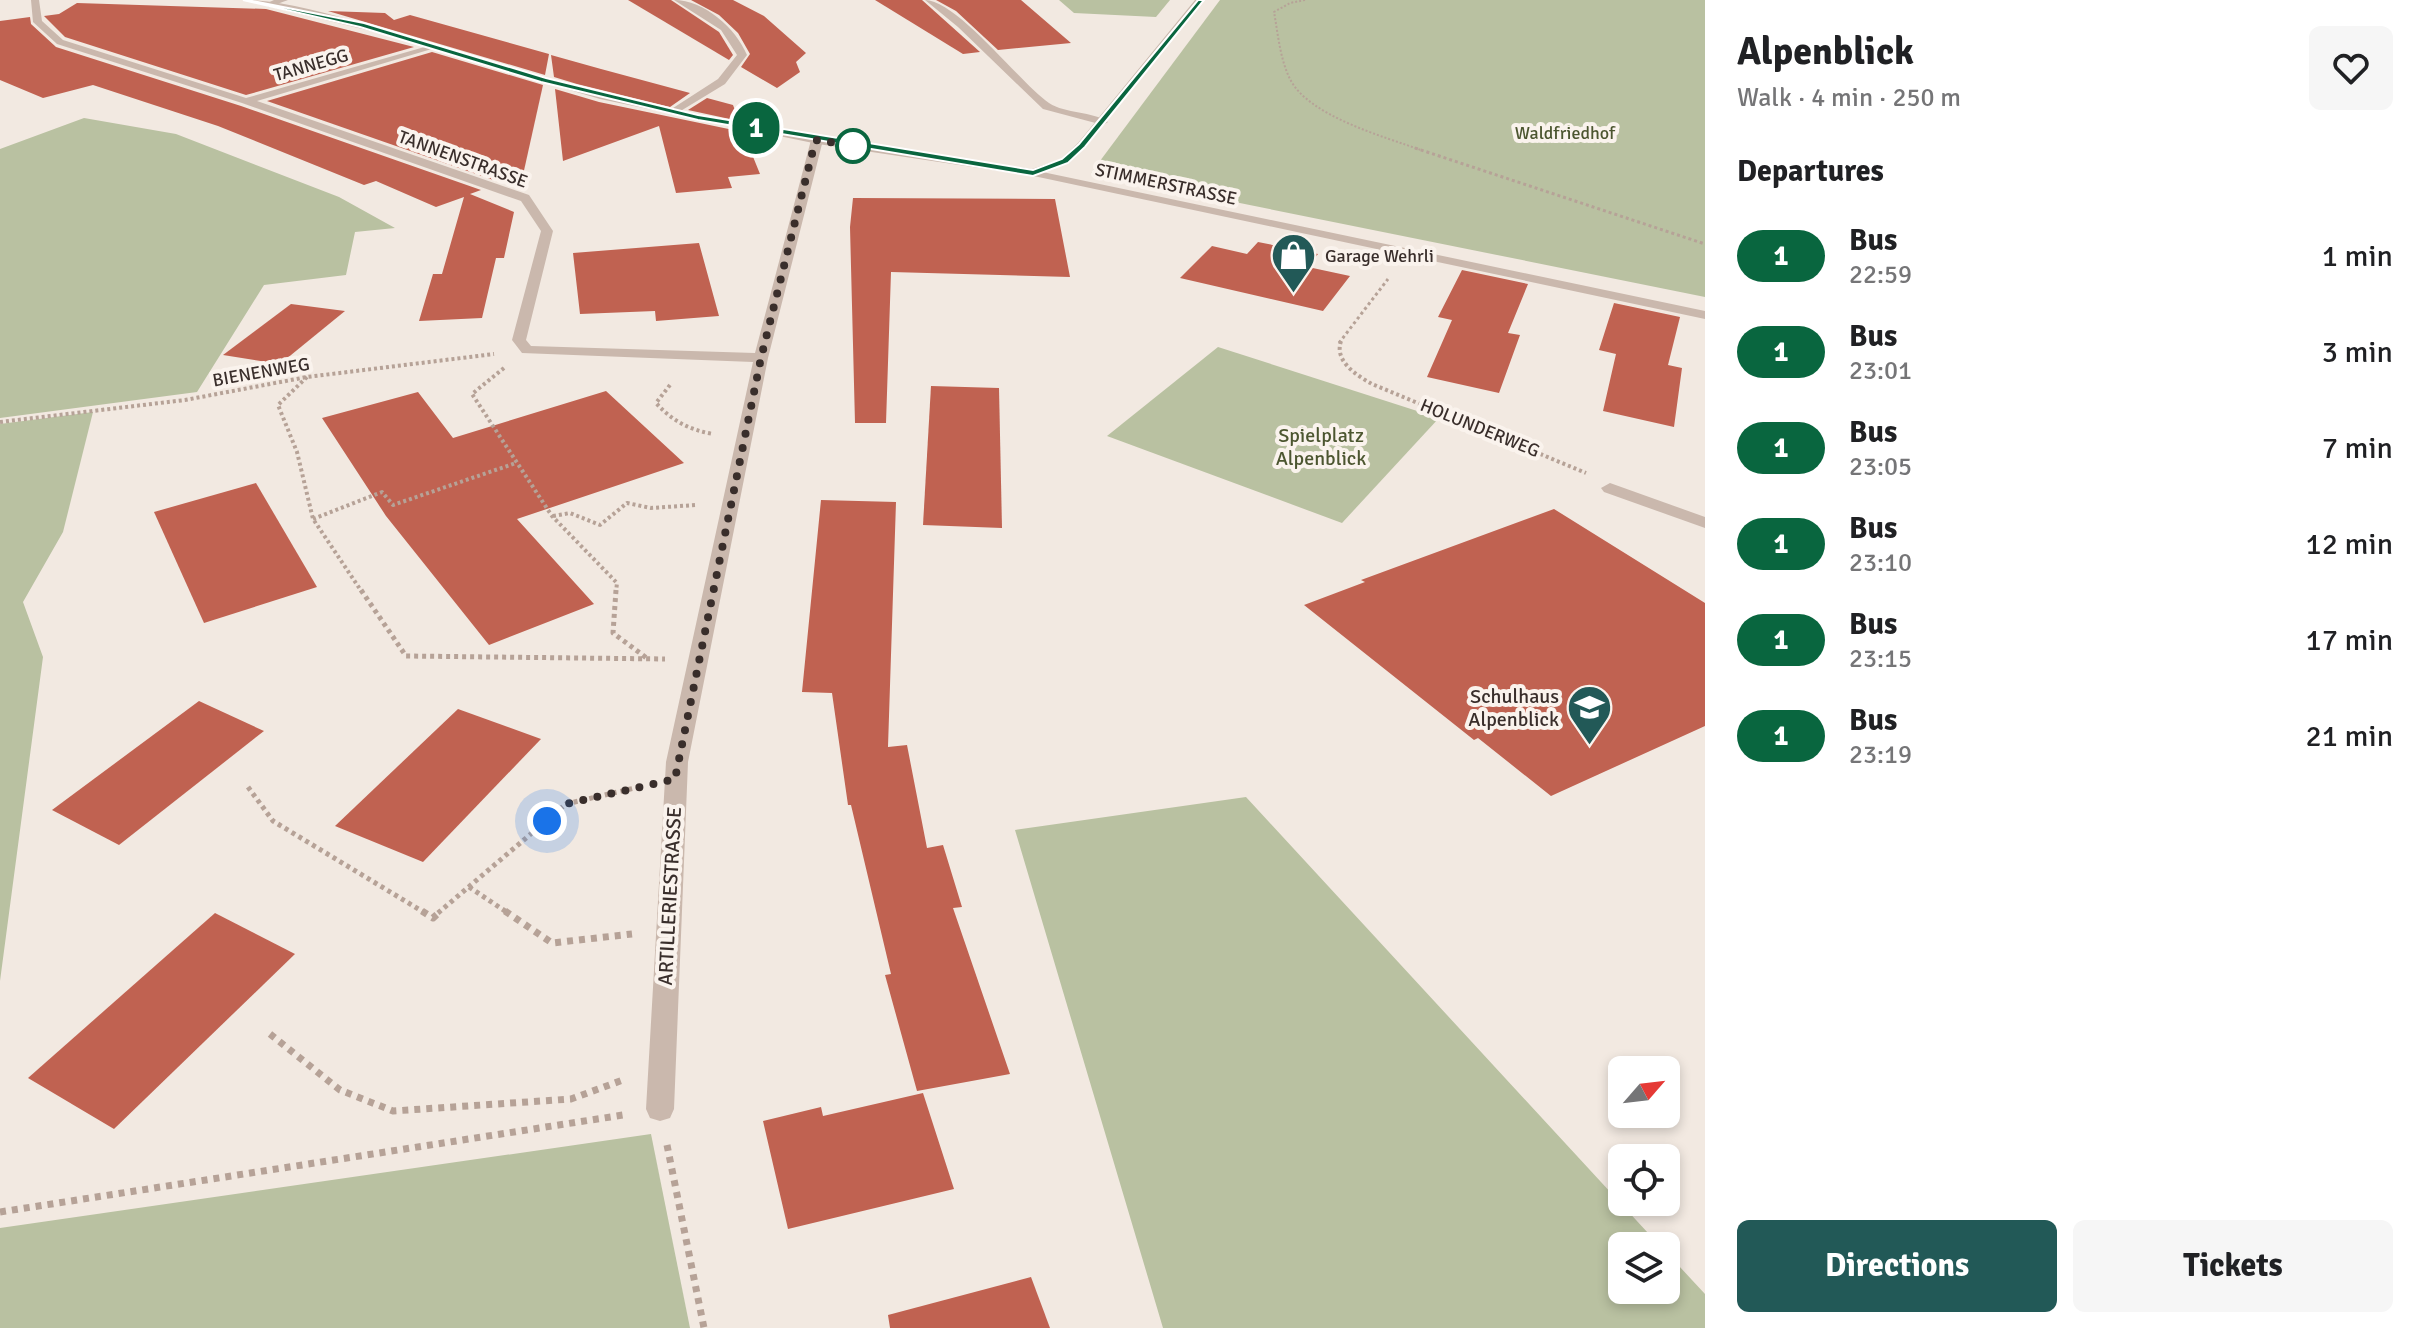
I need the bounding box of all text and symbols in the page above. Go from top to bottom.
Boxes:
button: heart [2309,26,2393,110]
text: Alpenblick [1737,28,1914,75]
street label: TANNEGG [271,44,351,86]
text: Walk · 4 min · 250 m [1737,82,1961,114]
line badge: 1 [730,102,782,154]
text: 1 [748,111,764,145]
park label: Waldfriedhof [1515,122,1616,144]
street label: TANNENSTRASSE [395,125,531,193]
unlabelled marker [836,129,870,163]
text: Departures [1737,153,1884,190]
street label: STIMMERSTRASSE [1093,158,1239,210]
text: Bus [1849,222,1897,259]
shop icon: Garage Wehrli [1270,232,1318,295]
text: 1 min [2322,238,2393,275]
text: 1 [1773,239,1789,273]
place label: Garage Wehrli [1325,245,1434,267]
text: 22:59 [1849,259,1912,291]
text: Bus [1849,318,1897,355]
text: 3 min [2322,334,2393,371]
text: 1 [1773,335,1789,369]
street label: BIENENWEG [211,353,311,391]
text: 23:01 [1849,355,1912,387]
street label: HOLUNDERWEG [1417,394,1543,462]
text: Bus [1849,414,1897,451]
park label: Spielplatz Alpenblick [1276,423,1366,471]
text: 7 min [2322,430,2393,467]
text: 1 [1773,431,1789,465]
text: 23:05 [1849,451,1912,483]
text: Bus [1849,510,1897,547]
text: 12 min [2306,526,2393,563]
text: 1 [1773,527,1789,561]
text: 23:10 [1849,547,1912,579]
text: Bus [1849,606,1897,643]
text: 17 min [2306,622,2393,659]
text: 1 [1773,623,1789,657]
text: 23:15 [1849,643,1912,675]
place label: Schulhaus Alpenblick [1468,684,1559,732]
school or university icon: Schulhaus Alpenblick [1566,684,1614,747]
text: Bus [1849,702,1897,739]
text: 21 min [2306,718,2393,755]
text: 1 [1773,719,1789,753]
text: 23:19 [1849,739,1912,771]
your location [527,801,567,841]
street label: ARTILLERIESTRASSE [653,806,687,986]
north arrow [1608,1056,1680,1128]
map controls [1608,1056,1680,1304]
button: locate [1608,1144,1680,1216]
button: Directions [1737,1220,2057,1312]
button: Tickets [2073,1220,2393,1312]
button: layers [1608,1232,1680,1304]

